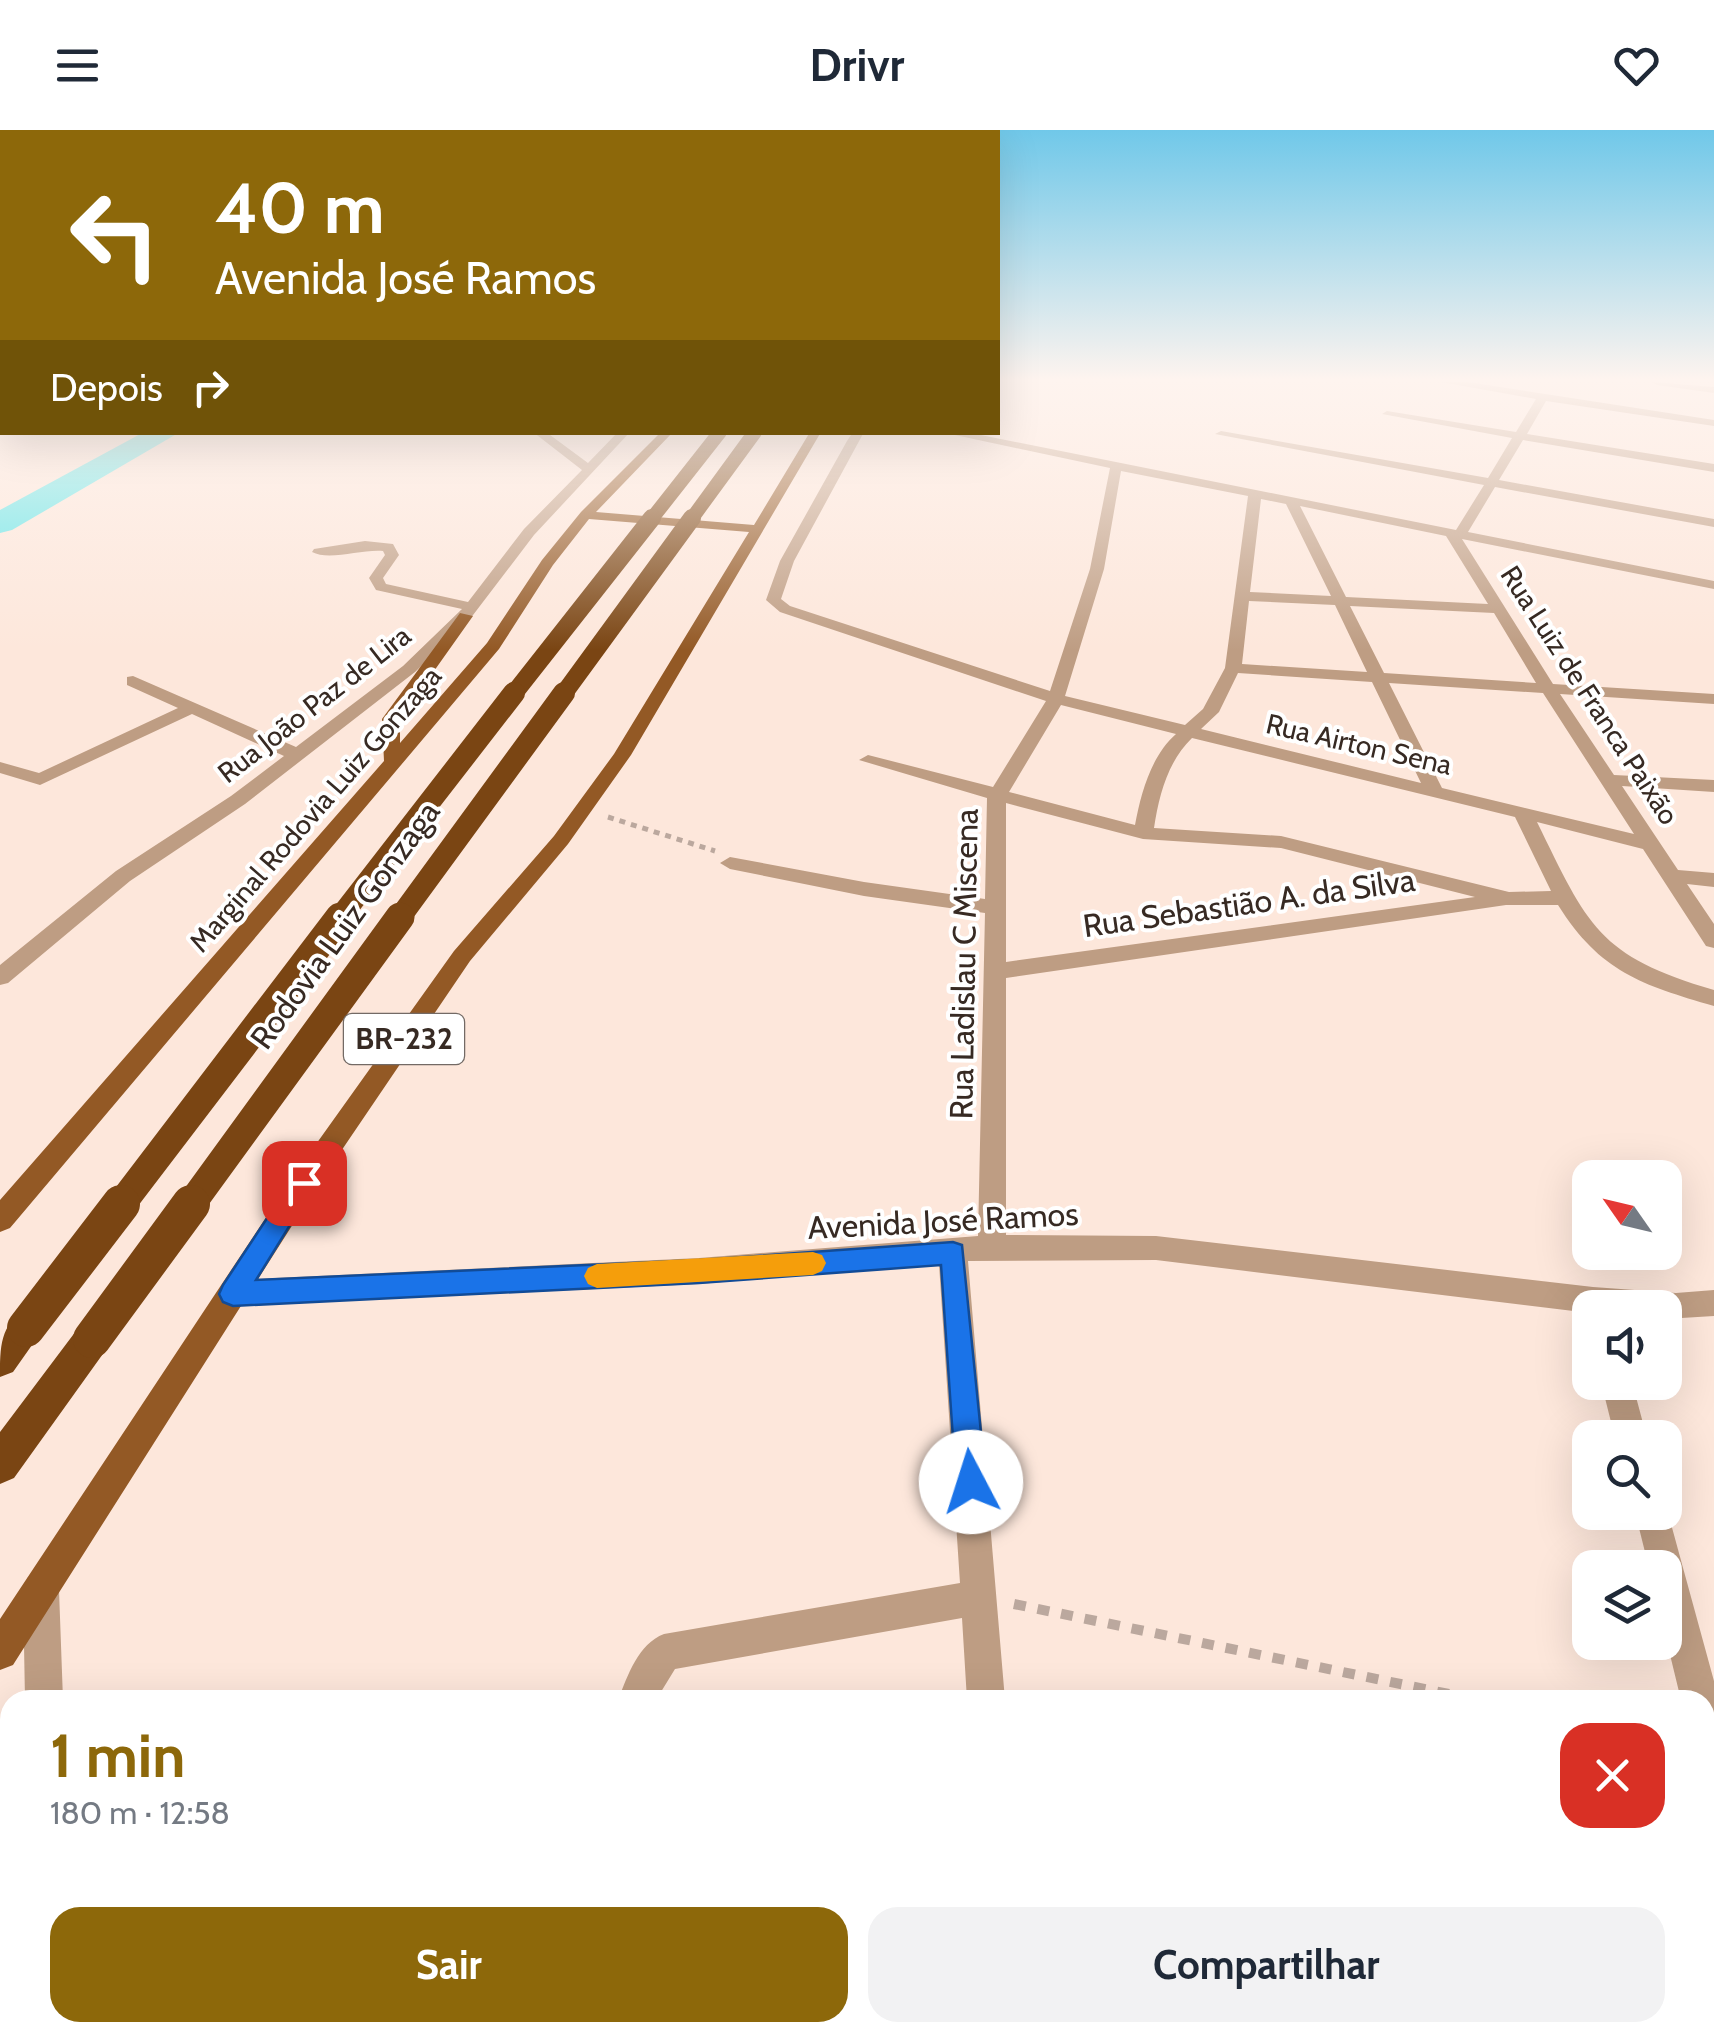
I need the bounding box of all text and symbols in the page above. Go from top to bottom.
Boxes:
icon: menu [50,38,105,93]
text: Drivr [810,38,904,92]
icon: heart [1609,38,1664,93]
text: 40 m [215,165,384,251]
icon: left [50,170,180,300]
text: Avenida José Ramos [215,251,596,305]
icon: right [183,360,238,415]
text: Depois [50,364,163,411]
street label: Rua Luiz de Franca Paixão [1494,559,1686,831]
street label: Rua João Paz de Lira [211,618,418,790]
street label: Marginal Rodovia Luiz Gonzaga [182,660,448,958]
street label: Rua Airton Sena [1263,706,1456,782]
street label: Rodovia Luiz Gonzaga [242,794,448,1056]
street label: Rua Ladislau C Miscena [941,808,986,1120]
street label: Rua Sebastião A. da Silva [1080,860,1418,945]
road number: BR-232 [344,1014,464,1064]
pin [262,1141,347,1226]
icon: arrive [277,1156,332,1211]
north arrow [1572,1160,1682,1270]
map controls [1572,1160,1682,1660]
street label: Avenida José Ramos [807,1194,1079,1247]
button: sound [1572,1290,1682,1400]
button: search [1572,1420,1682,1530]
position arrow [919,1430,1023,1534]
button: layers [1572,1550,1682,1660]
text: 1 min [50,1719,185,1792]
button: close [1560,1723,1665,1828]
text: 180 m · 12:58 [50,1793,230,1832]
button: Sair [50,1907,848,2022]
button: Compartilhar [868,1907,1665,2022]

